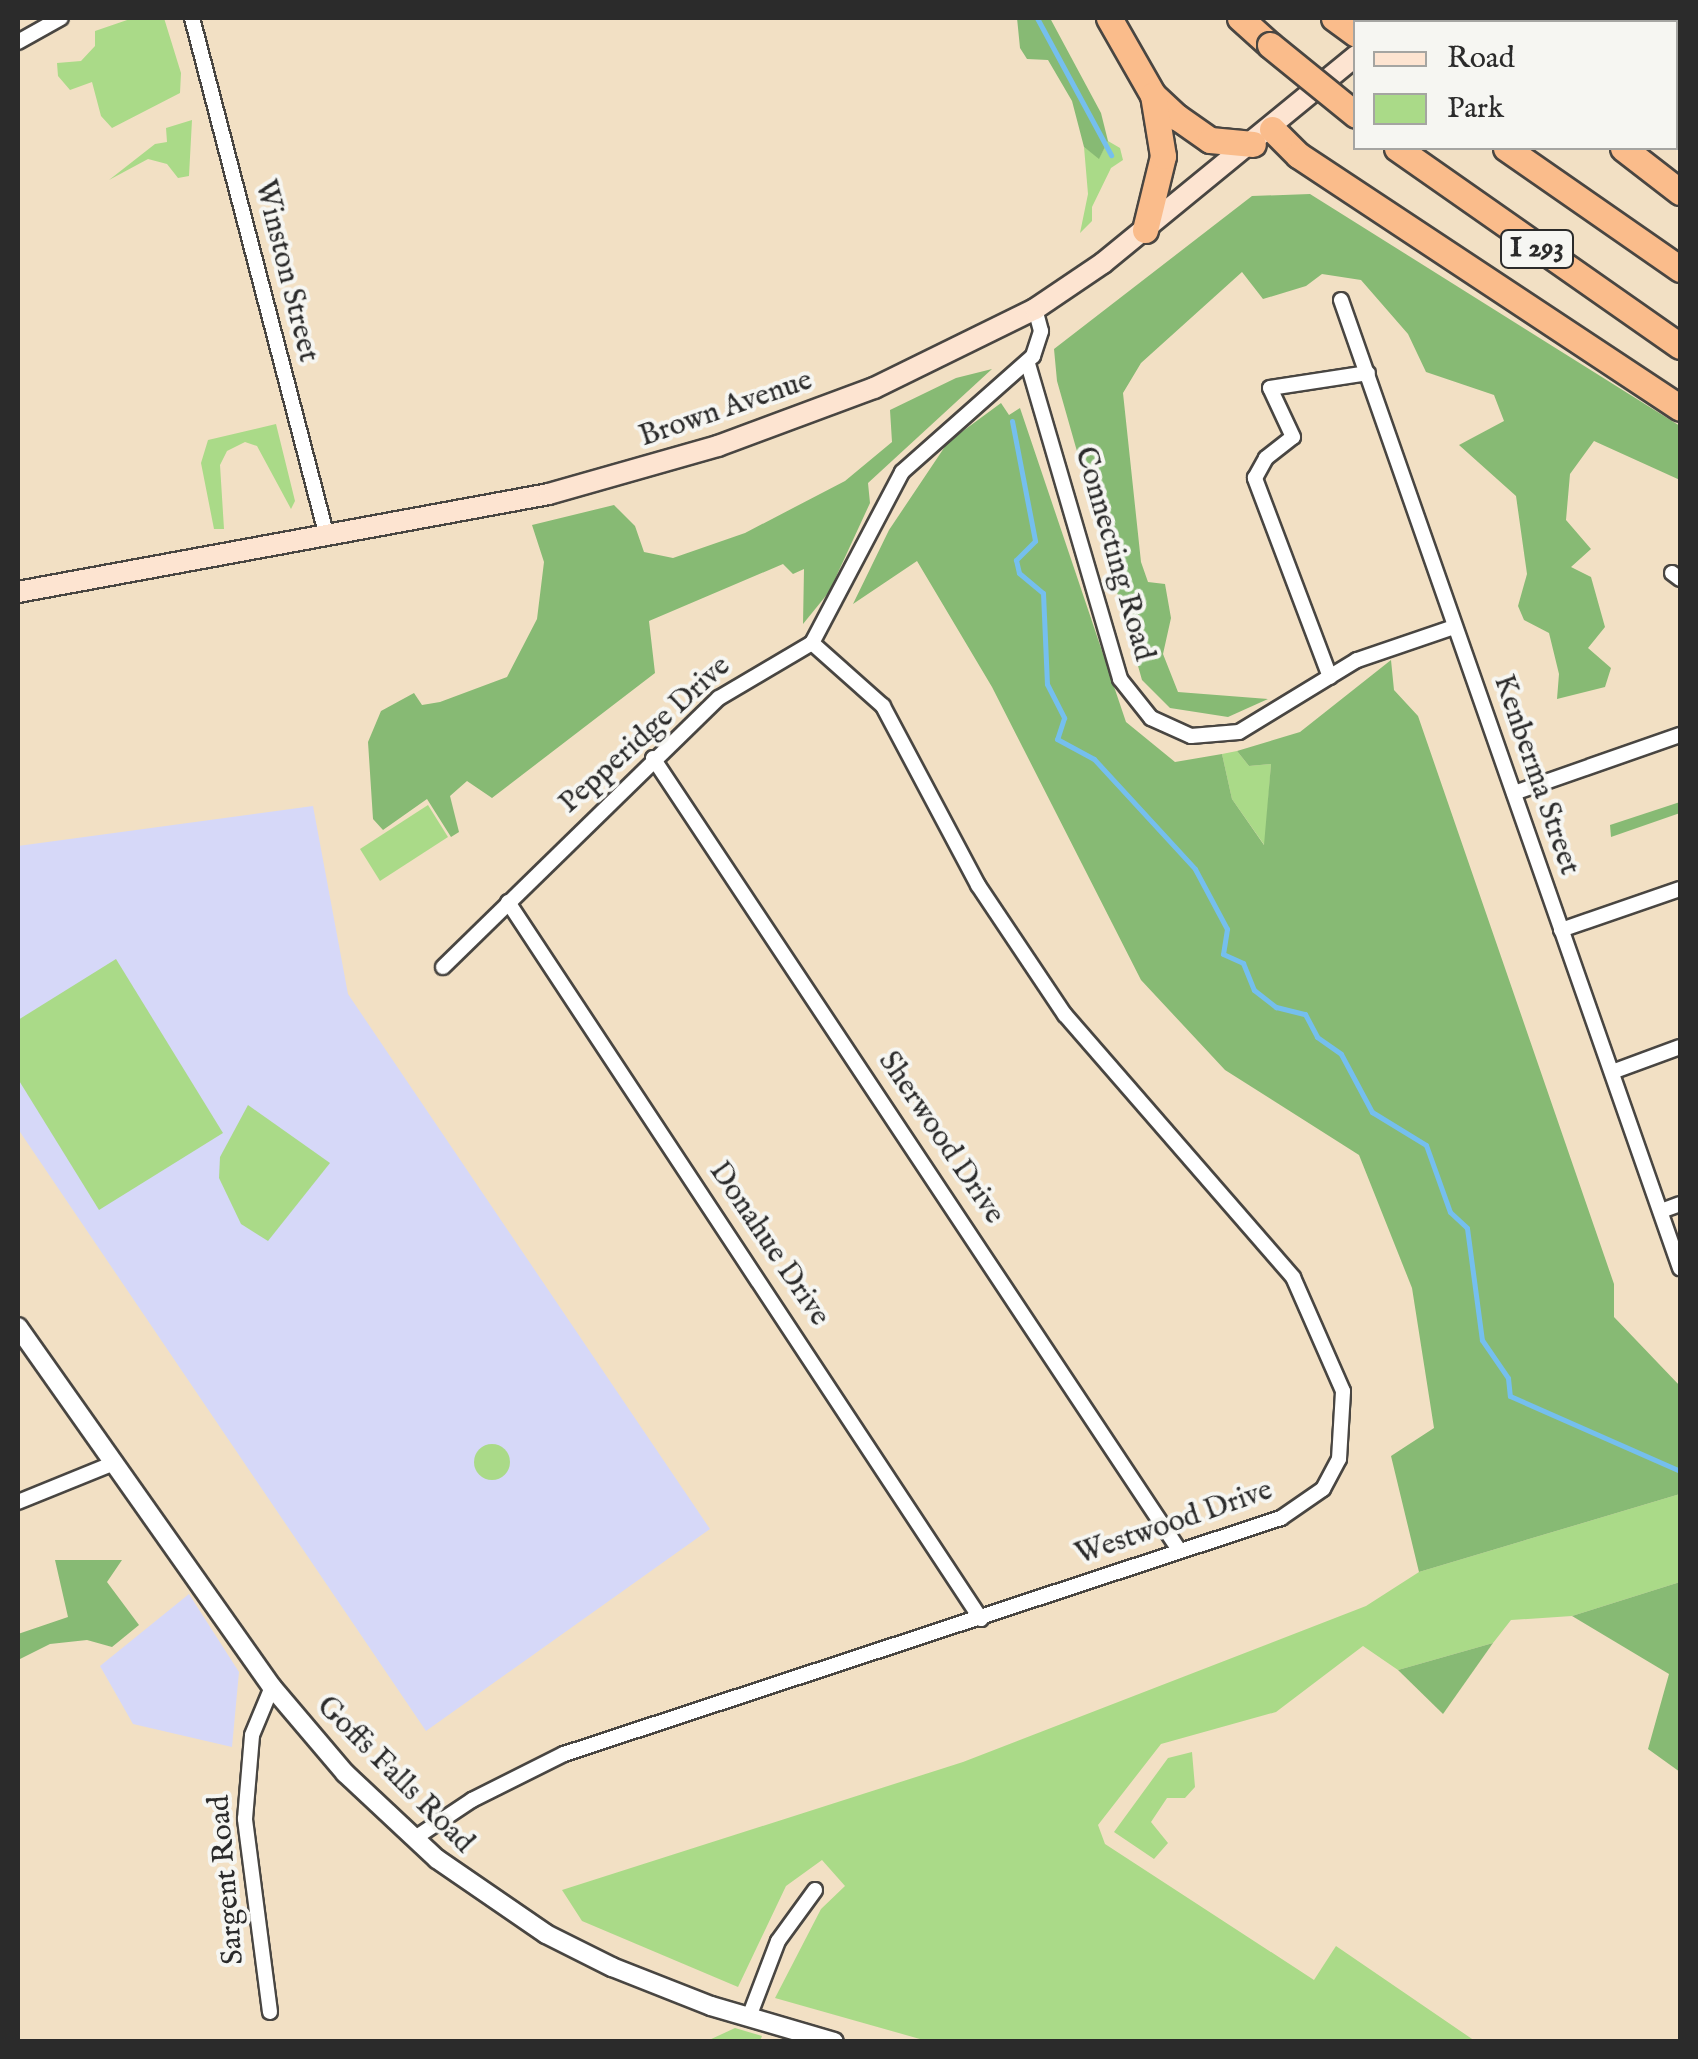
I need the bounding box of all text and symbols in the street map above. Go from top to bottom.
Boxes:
legend [1353,20,1678,150]
text: Road [1447,40,1515,78]
text: Park [1447,90,1504,128]
street label: Winston Street [246,176,326,366]
road number: I 293 [1500,226,1574,272]
street label: Brown Avenue [635,363,817,455]
street label: Connecting Road [1066,443,1162,665]
street label: Pepperidge Drive [552,649,738,821]
street label: Kenberma Street [1485,670,1587,880]
street label: Sherwood Drive [870,1045,1012,1231]
street label: Donahue Drive [701,1155,837,1333]
street label: Westwood Drive [1071,1472,1277,1574]
street label: Goffs Falls Road [309,1689,481,1861]
street label: Sargent Road [202,1794,252,1966]

